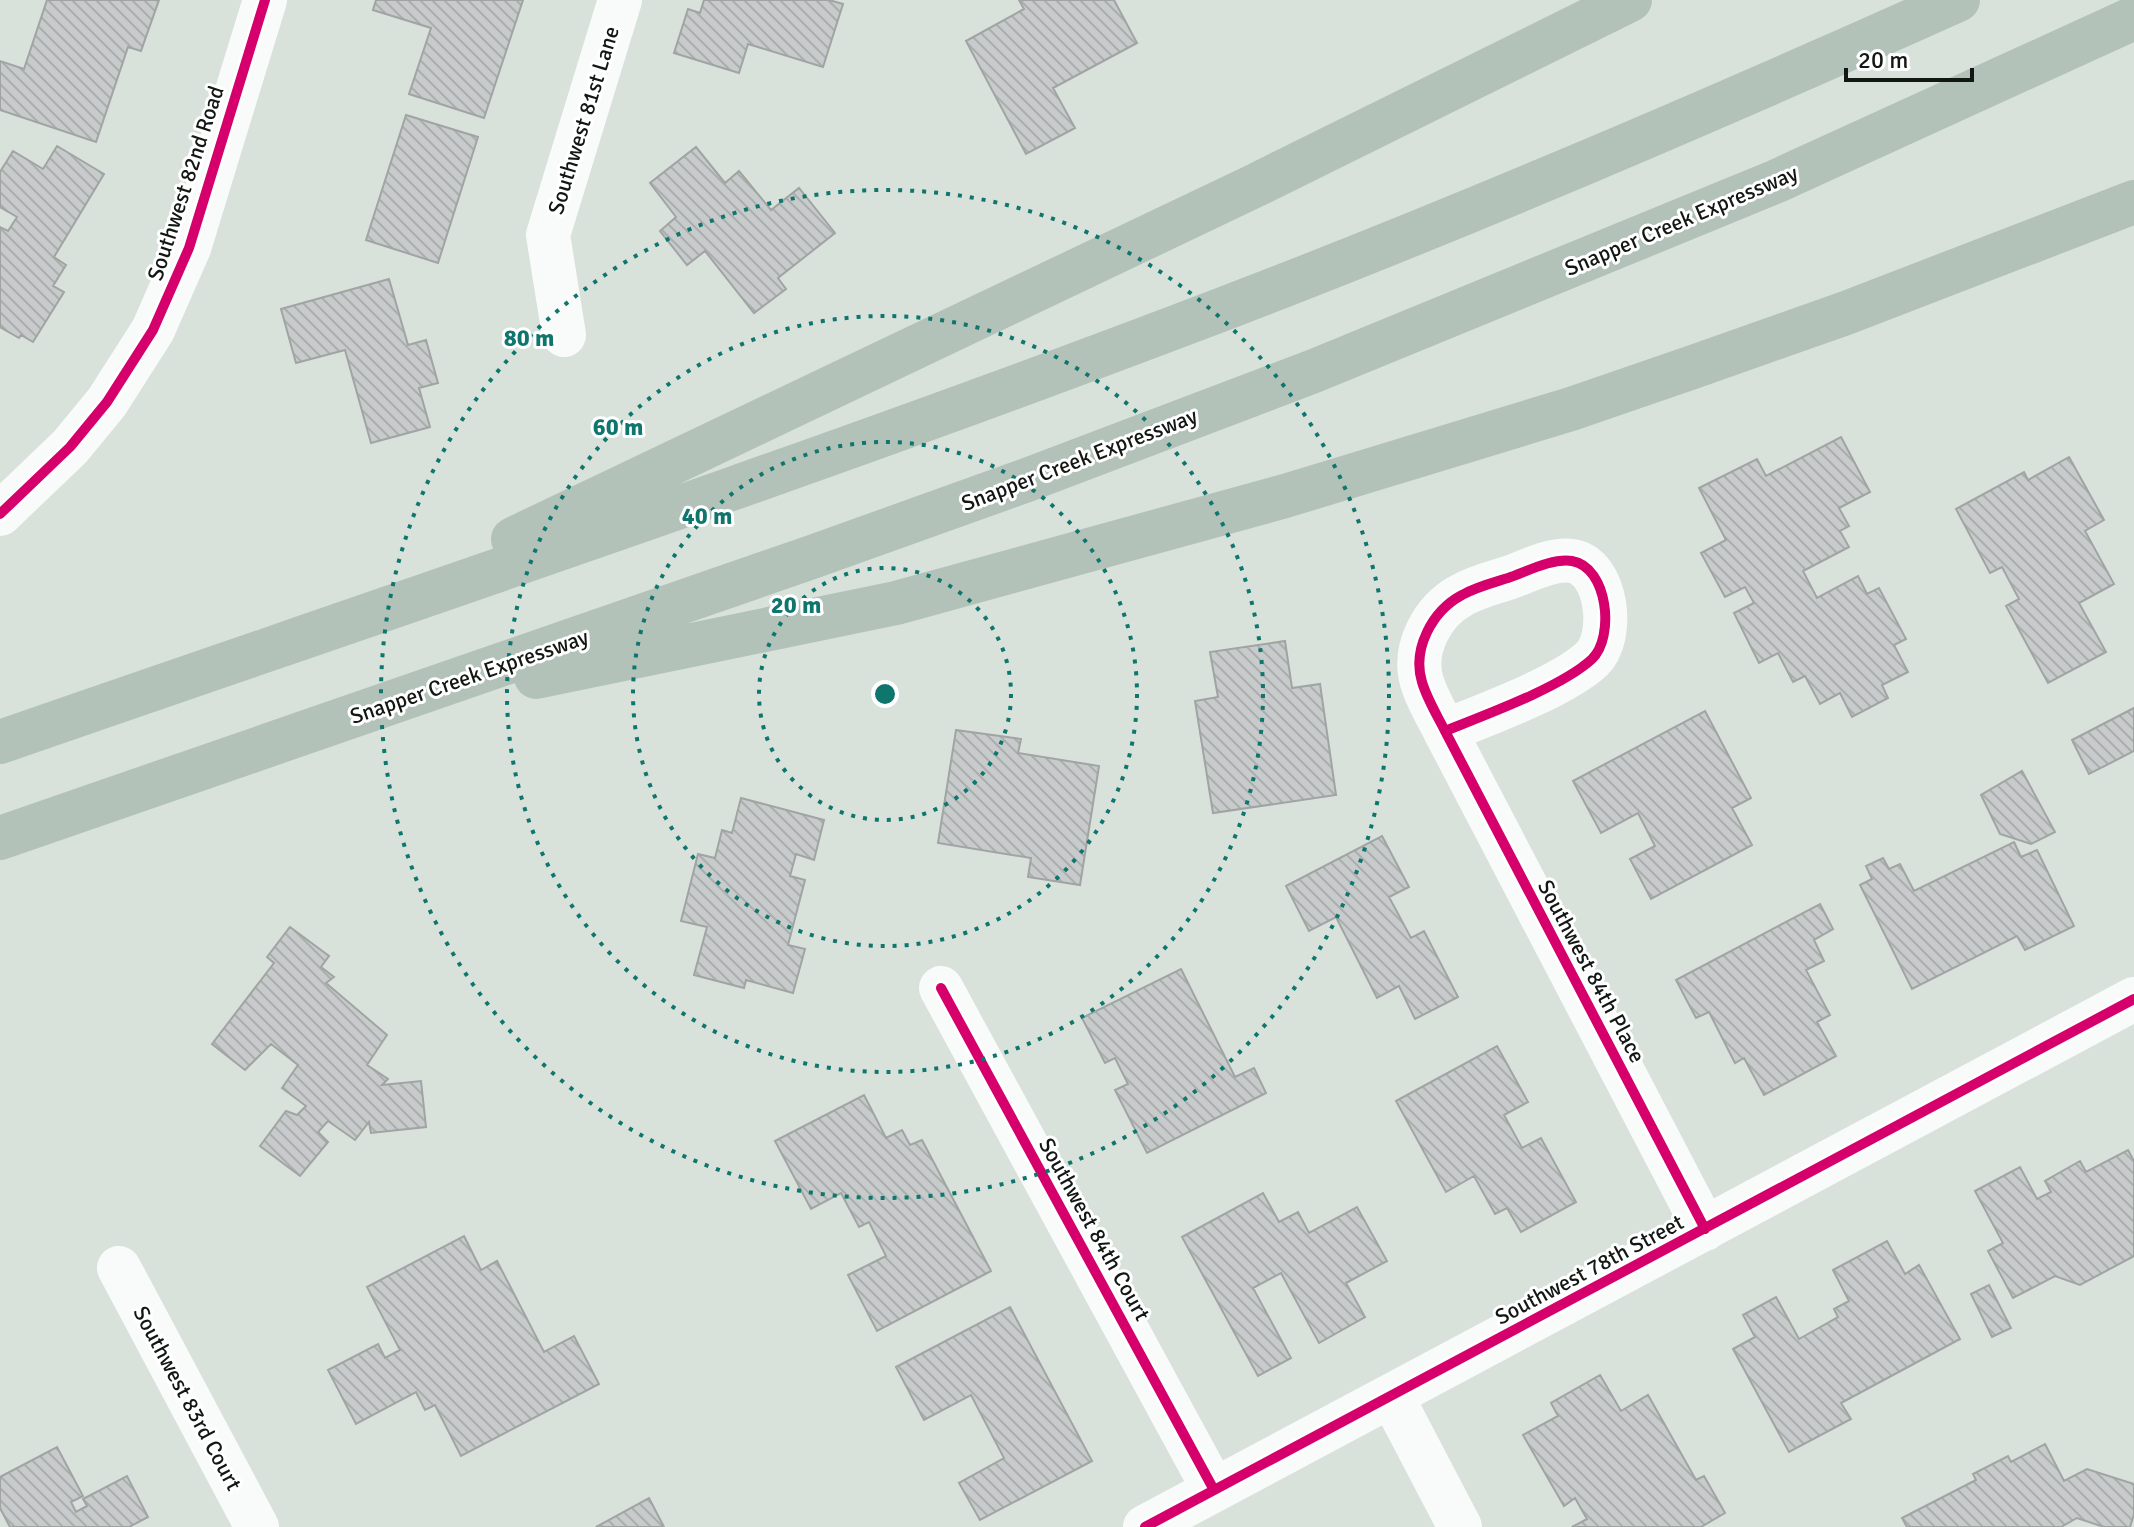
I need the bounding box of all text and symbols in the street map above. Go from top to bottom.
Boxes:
street label: Southwest 81st Lane [542,23,625,217]
scale bar [1846,32,1972,82]
text: 20 m [1858,45,1908,75]
street label: Southwest 82nd Road [141,82,230,284]
street label: Snapper Creek Expressway [1561,159,1802,282]
text: 80 m [504,323,554,353]
street label: Snapper Creek Expressway [957,402,1202,517]
text: 60 m [593,412,643,442]
text: 40 m [682,501,732,531]
text: 20 m [771,590,821,620]
street label: Snapper Creek Expressway [346,623,593,730]
centre of rings [871,680,899,708]
street label: Southwest 84th Place [1532,875,1651,1067]
street label: Southwest 84th Court [1033,1133,1156,1326]
street label: Southwest 78th Street [1490,1208,1688,1331]
street label: Southwest 83rd Court [128,1301,248,1495]

